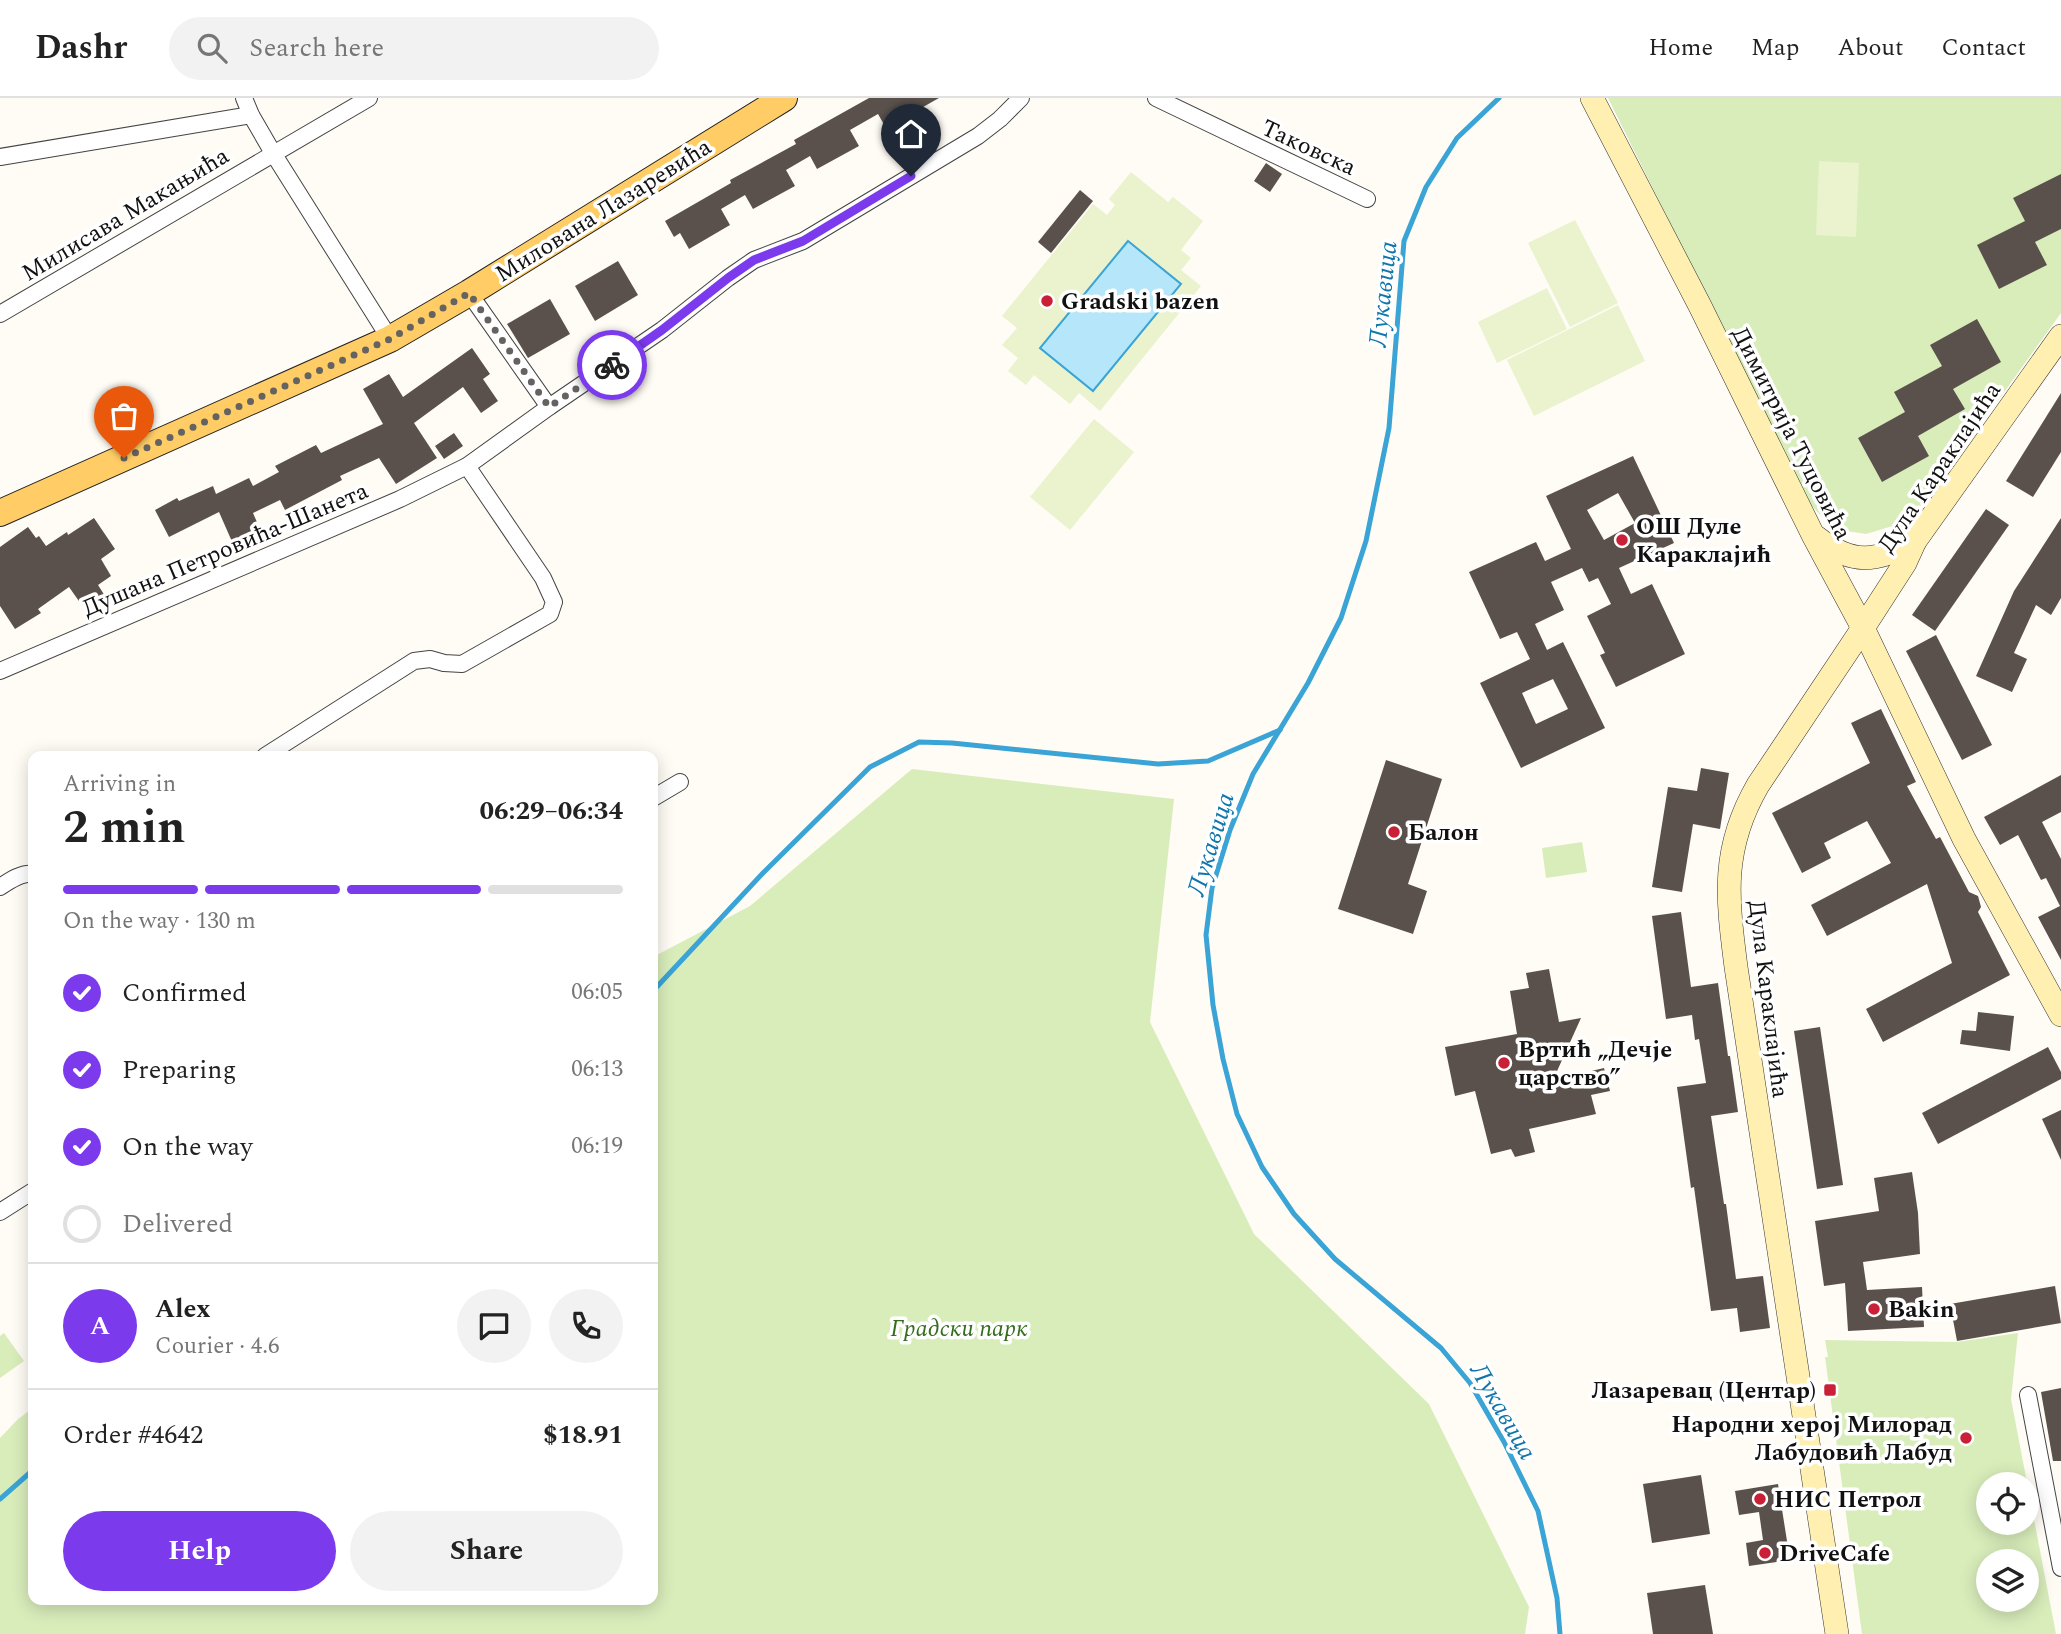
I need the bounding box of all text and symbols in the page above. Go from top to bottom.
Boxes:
search box [169,17,659,80]
text: Dashr [35,23,127,73]
text: Search here [249,28,384,68]
icon: search [193,29,231,67]
text: Home [1648,30,1713,66]
text: Map [1751,30,1799,66]
text: About [1837,30,1903,66]
text: Contact [1941,30,2026,66]
pin [881,104,941,176]
street label: Таковска [1255,110,1362,186]
icon: home [892,115,930,153]
street label: Милована Лазаревића [488,129,719,292]
street label: Милисава Макањића [15,138,236,291]
water label: Лукавица [1357,239,1408,350]
place label: Gradski bazen [1061,284,1220,320]
marker: Gradski bazen [1039,293,1055,309]
street label: Димитрија Туцовића [1722,321,1861,547]
courier [577,330,647,400]
icon: bike [593,346,631,384]
street label: Дула Караклајића [1869,375,2011,560]
pin [94,386,154,458]
icon: bag [105,397,143,435]
street label: Душана Петровића-Шанета [77,473,374,627]
place label: ОШ Дуле Караклајић [1636,509,1771,573]
marker: ОШ Дуле Караклајић [1614,532,1630,548]
text: Arriving in [63,767,176,802]
water label: Лукавица [1176,787,1246,902]
text: 06:29–06:34 [479,791,623,831]
text: 2 min [63,793,185,863]
place label: Балон [1408,815,1479,851]
marker: Балон [1386,824,1402,840]
street label: Дула Караклајића [1738,898,1798,1100]
text: On the way · 130 m [63,904,256,939]
text: Confirmed [122,973,247,1013]
icon: check [63,974,101,1012]
text: 06:05 [571,975,623,1010]
place label: Вртић „Дечје царство” [1518,1032,1672,1096]
text: Preparing [122,1050,236,1090]
icon: check [63,1051,101,1089]
text: 06:13 [571,1052,623,1087]
marker: Вртић „Дечје царство” [1496,1055,1512,1071]
text: On the way [122,1127,253,1167]
icon: check [63,1128,101,1166]
text: 06:19 [571,1129,623,1164]
text: Delivered [122,1204,233,1244]
text: Alex [155,1289,210,1329]
button: chat [457,1289,531,1363]
button: phone [549,1289,623,1363]
place label: Bakin [1888,1292,1955,1328]
marker: Bakin [1866,1301,1882,1317]
text: A [90,1306,110,1346]
park label: Градски парк [890,1311,1028,1347]
text: Courier · 4.6 [155,1329,280,1364]
water label: Лукавица [1459,1354,1547,1468]
place label: Лазаревац (Центар) [1591,1373,1816,1409]
marker: Лазаревац (Центар) [1822,1382,1838,1398]
place label: Народни херој Милорад Лабудовић Лабуд [1671,1407,1952,1471]
text: Order #4642 [63,1415,203,1455]
text: $18.91 [543,1415,623,1455]
marker: Народни херој Милорад Лабудовић Лабуд [1958,1430,1974,1446]
map controls [1976,1472,2039,1612]
button: locate [1976,1472,2039,1535]
place label: НИС Петрол [1774,1482,1922,1518]
marker: НИС Петрол [1752,1491,1768,1507]
button: Help [63,1511,336,1591]
button: Share [350,1511,623,1591]
place label: DriveCafe [1779,1536,1890,1572]
marker: DriveCafe [1757,1545,1773,1561]
button: layers [1976,1549,2039,1612]

